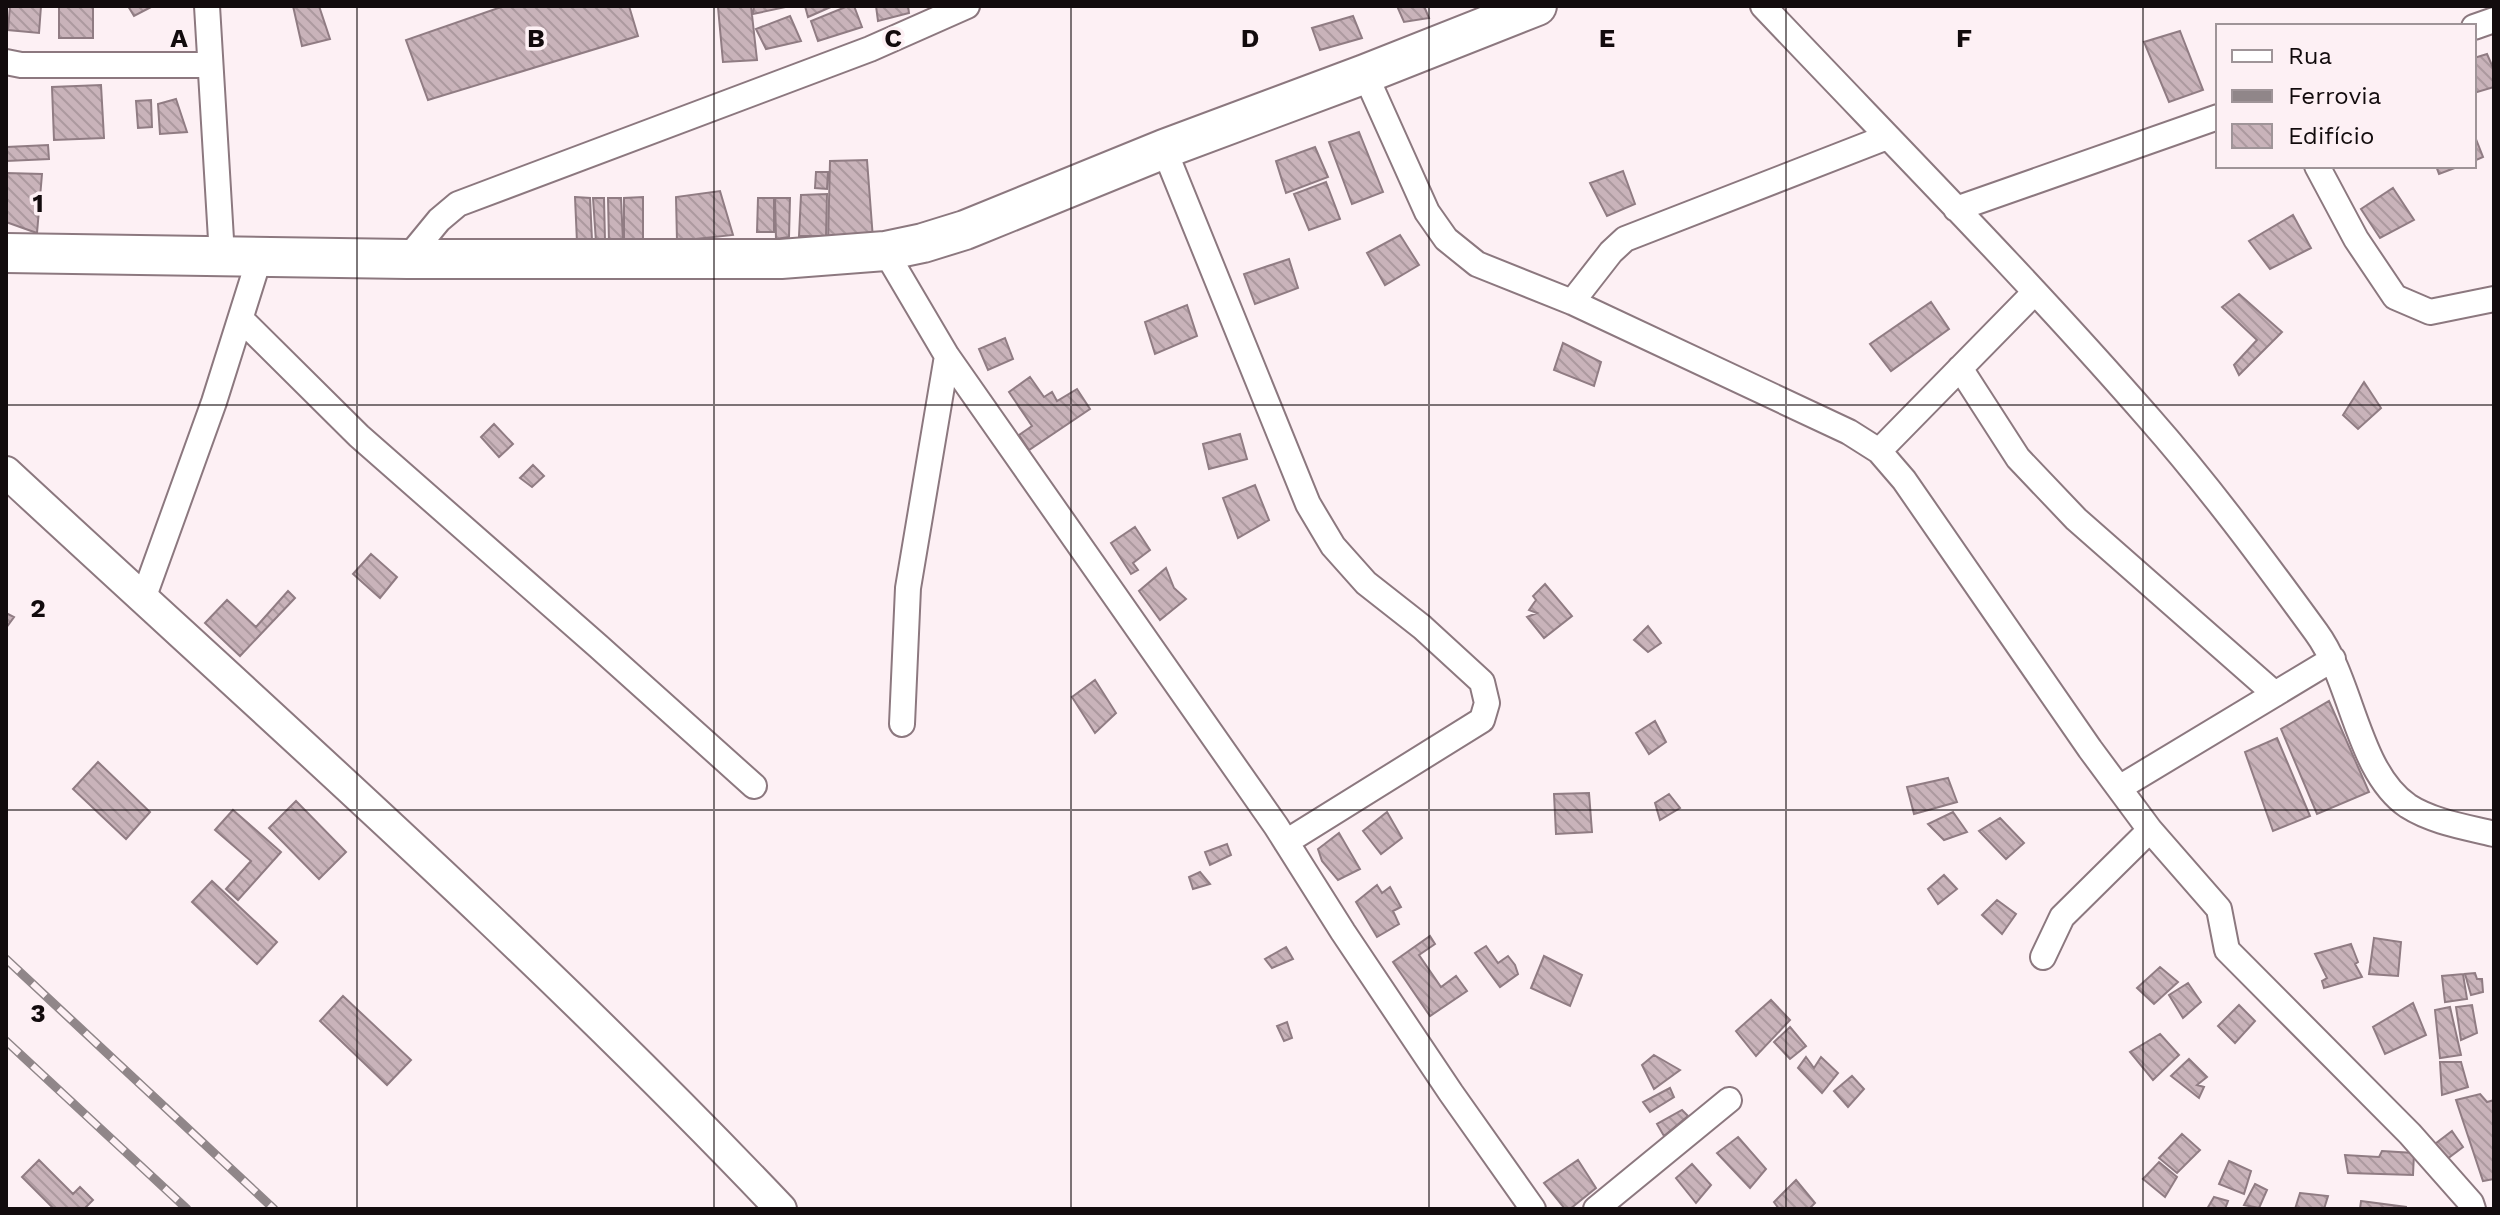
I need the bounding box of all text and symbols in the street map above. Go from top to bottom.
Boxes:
text: A [170,23,188,53]
text: B [527,23,545,53]
text: C [884,23,902,53]
text: D [1241,23,1259,53]
text: E [1599,23,1615,53]
text: F [1956,23,1972,53]
legend [2216,24,2476,168]
text: Rua [2288,42,2332,70]
text: Ferrovia [2288,82,2381,110]
text: Edifício [2288,122,2374,150]
text: 1 [32,188,44,218]
text: 2 [30,593,46,623]
text: 3 [30,998,46,1028]

